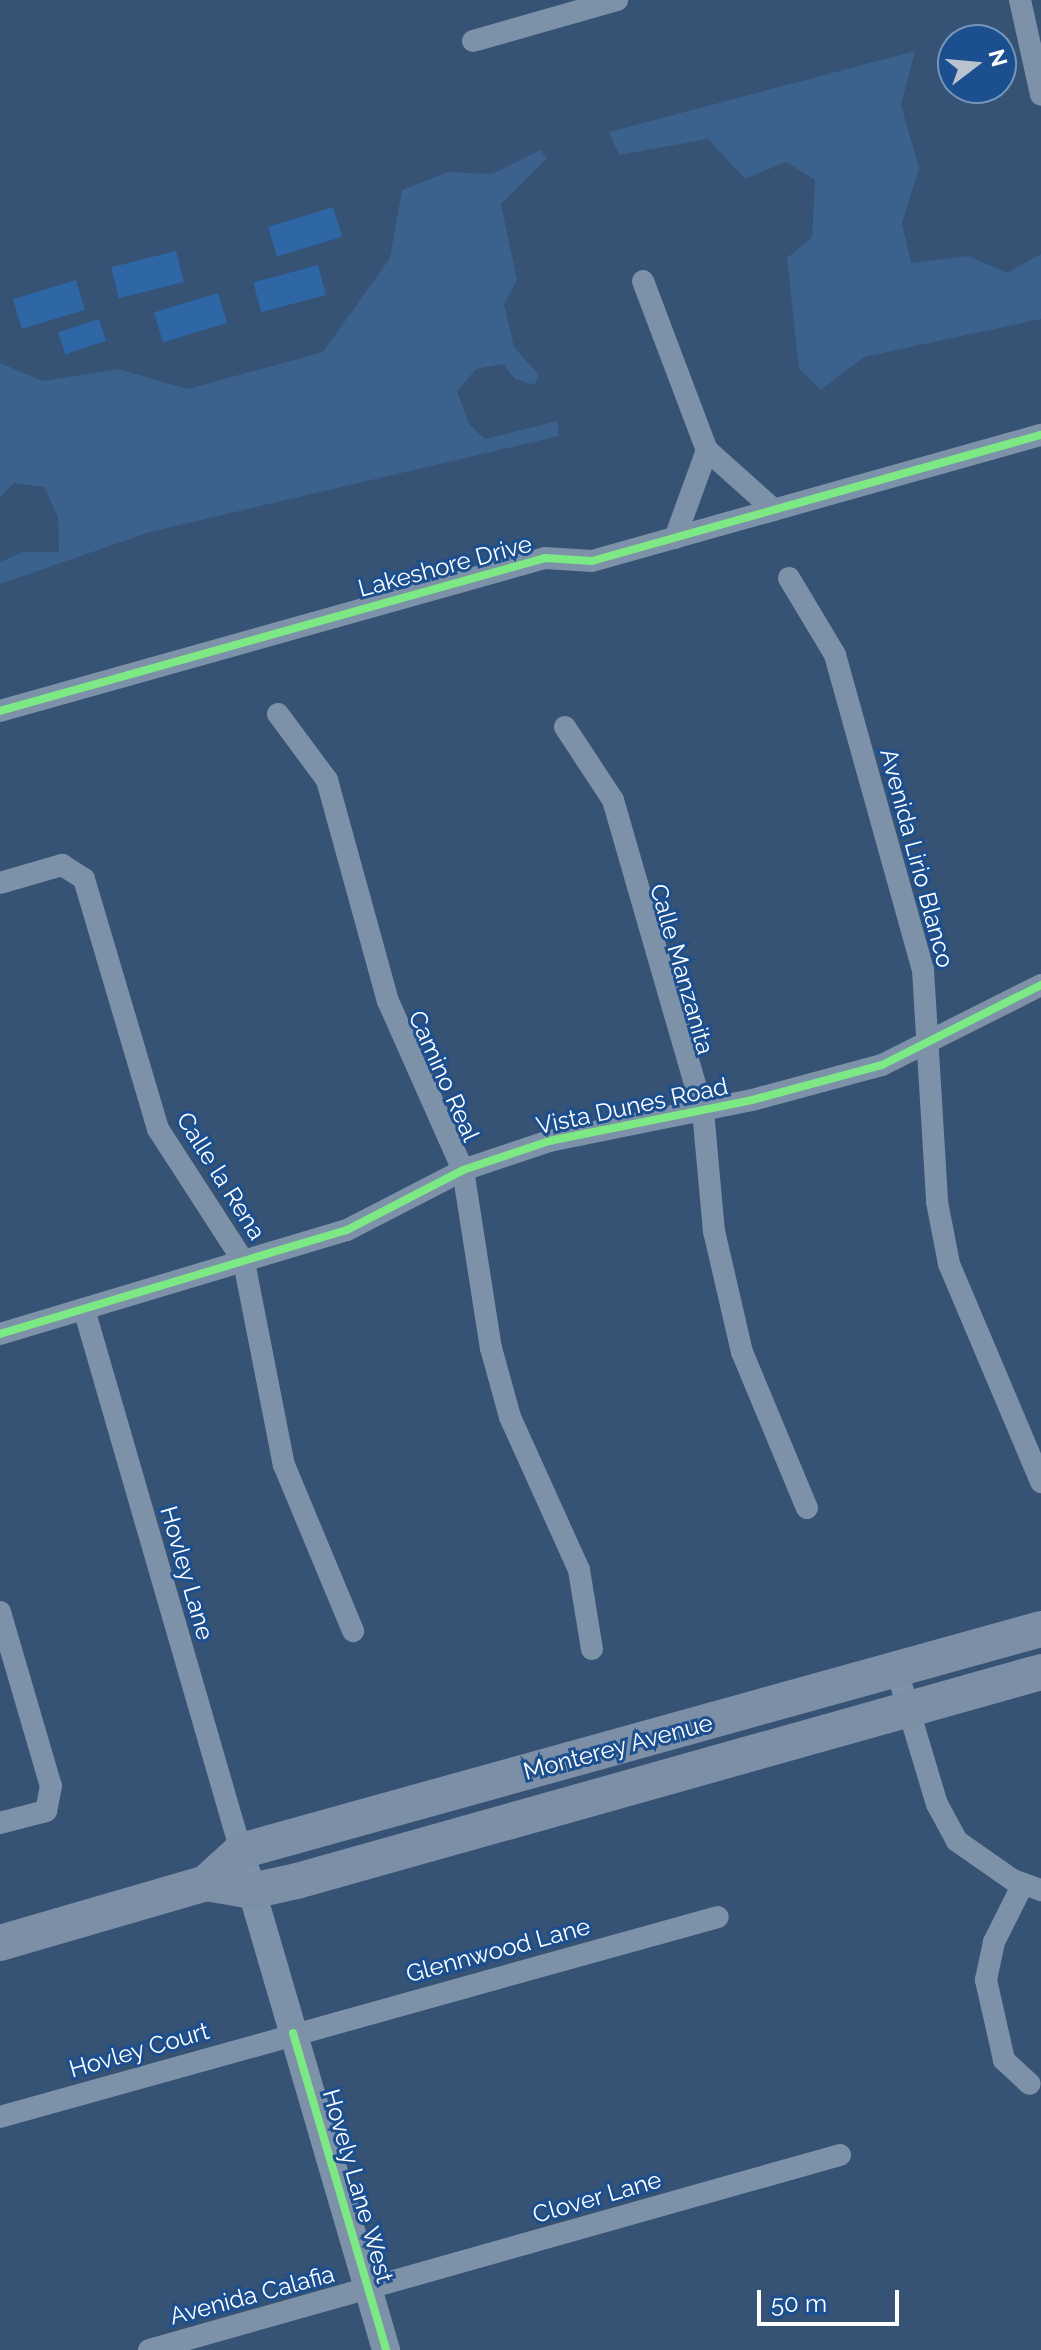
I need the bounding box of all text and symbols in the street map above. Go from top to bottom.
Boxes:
north arrow [937,24,1017,104]
text: N [983,46,1013,70]
street label: Lakeshore Drive [355,529,535,603]
street label: Avenida Lirio Blanco [874,745,960,971]
street label: Calle Manzanita [644,880,720,1058]
street label: Camino Real [402,1006,486,1146]
street label: Vista Dunes Road [534,1072,730,1140]
street label: Calle la Rena [170,1107,272,1245]
street label: Hovley Lane [154,1502,220,1644]
street label: Monterey Avenue [520,1708,716,1786]
street label: Glennwood Lane [403,1912,593,1988]
street label: Hovley Court [65,2016,213,2084]
street label: Hovely Lane West [316,2085,400,2287]
street label: Clover Lane [529,2165,665,2229]
street label: Avenida Calafia [166,2259,338,2331]
scale bar [761,2274,903,2324]
text: 50 m [771,2289,827,2318]

